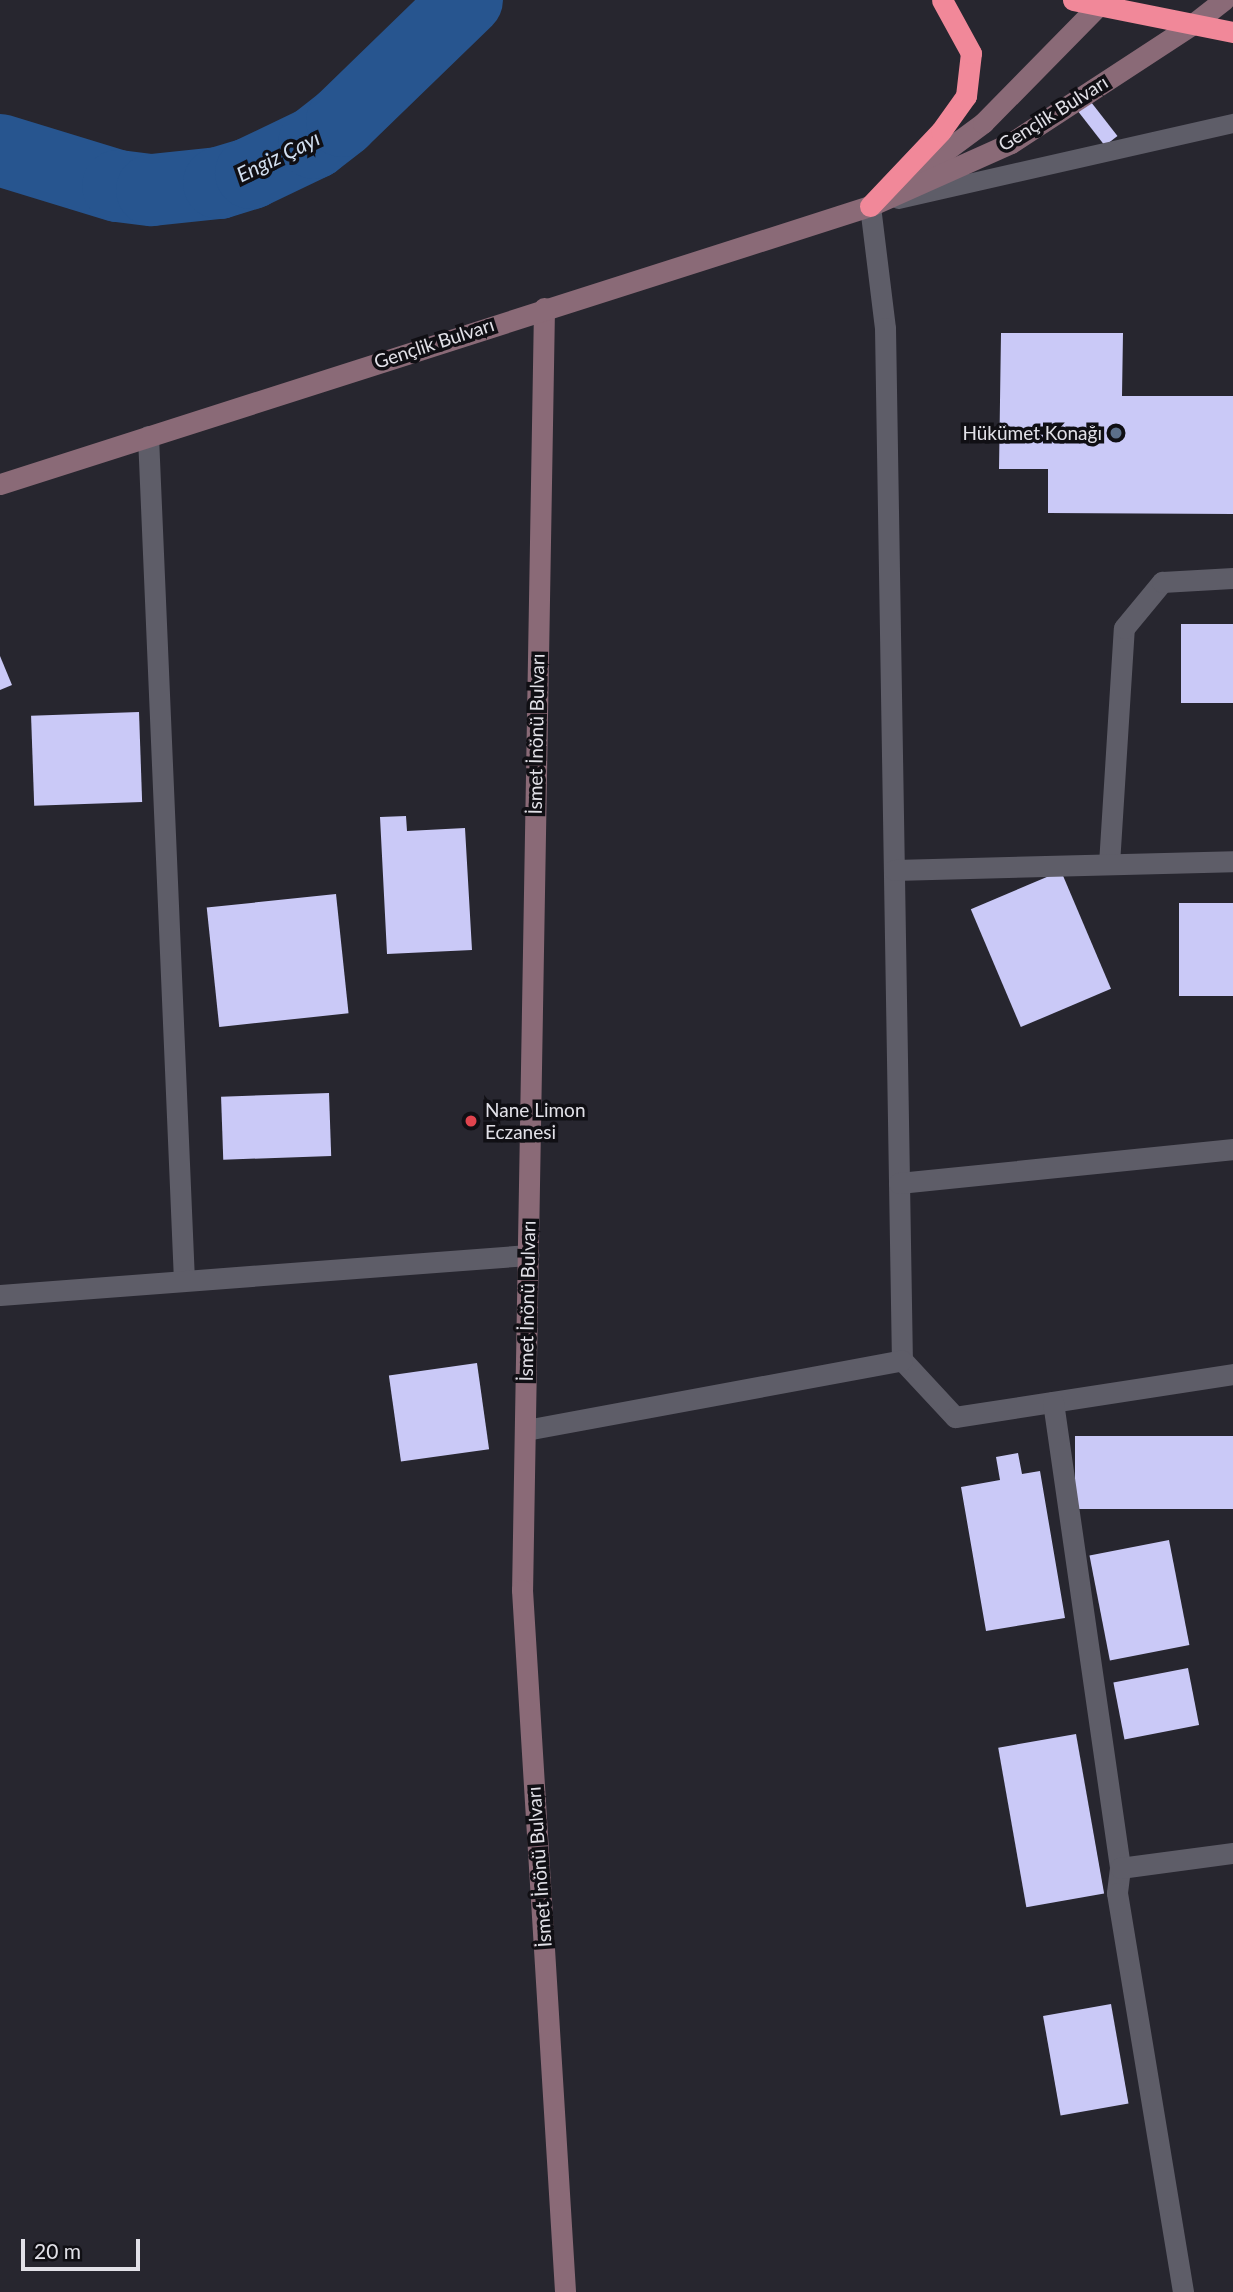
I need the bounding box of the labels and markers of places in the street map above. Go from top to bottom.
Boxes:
place label: Hükümet Konağı [962,422,1102,444]
marker: Hükümet Konağı [1108,425,1124,441]
place label: Nane Limon Eczanesi [485,1099,585,1143]
marker: Nane Limon Eczanesi [463,1113,479,1129]

